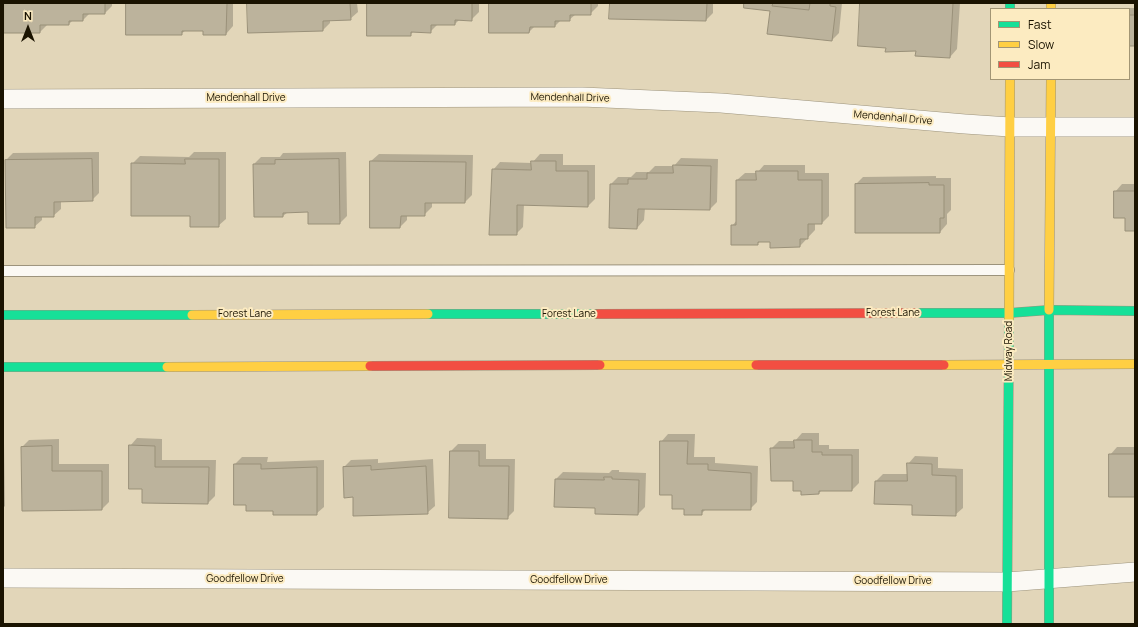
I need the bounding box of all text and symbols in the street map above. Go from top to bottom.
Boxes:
north arrow [8,8,48,48]
text: N [24,8,32,23]
legend [990,8,1130,80]
text: Fast [1028,16,1052,33]
text: Slow [1028,36,1054,53]
text: Jam [1028,56,1050,73]
street label: Mendenhall Drive [530,91,610,105]
street label: Mendenhall Drive [206,92,286,104]
street label: Mendenhall Drive [853,109,933,127]
street label: Forest Lane [866,307,920,319]
street label: Forest Lane [218,308,272,320]
street label: Forest Lane [542,308,596,320]
street label: Midway Road [1003,321,1015,381]
street label: Goodfellow Drive [206,573,284,585]
street label: Goodfellow Drive [530,574,608,586]
street label: Goodfellow Drive [854,575,932,587]

